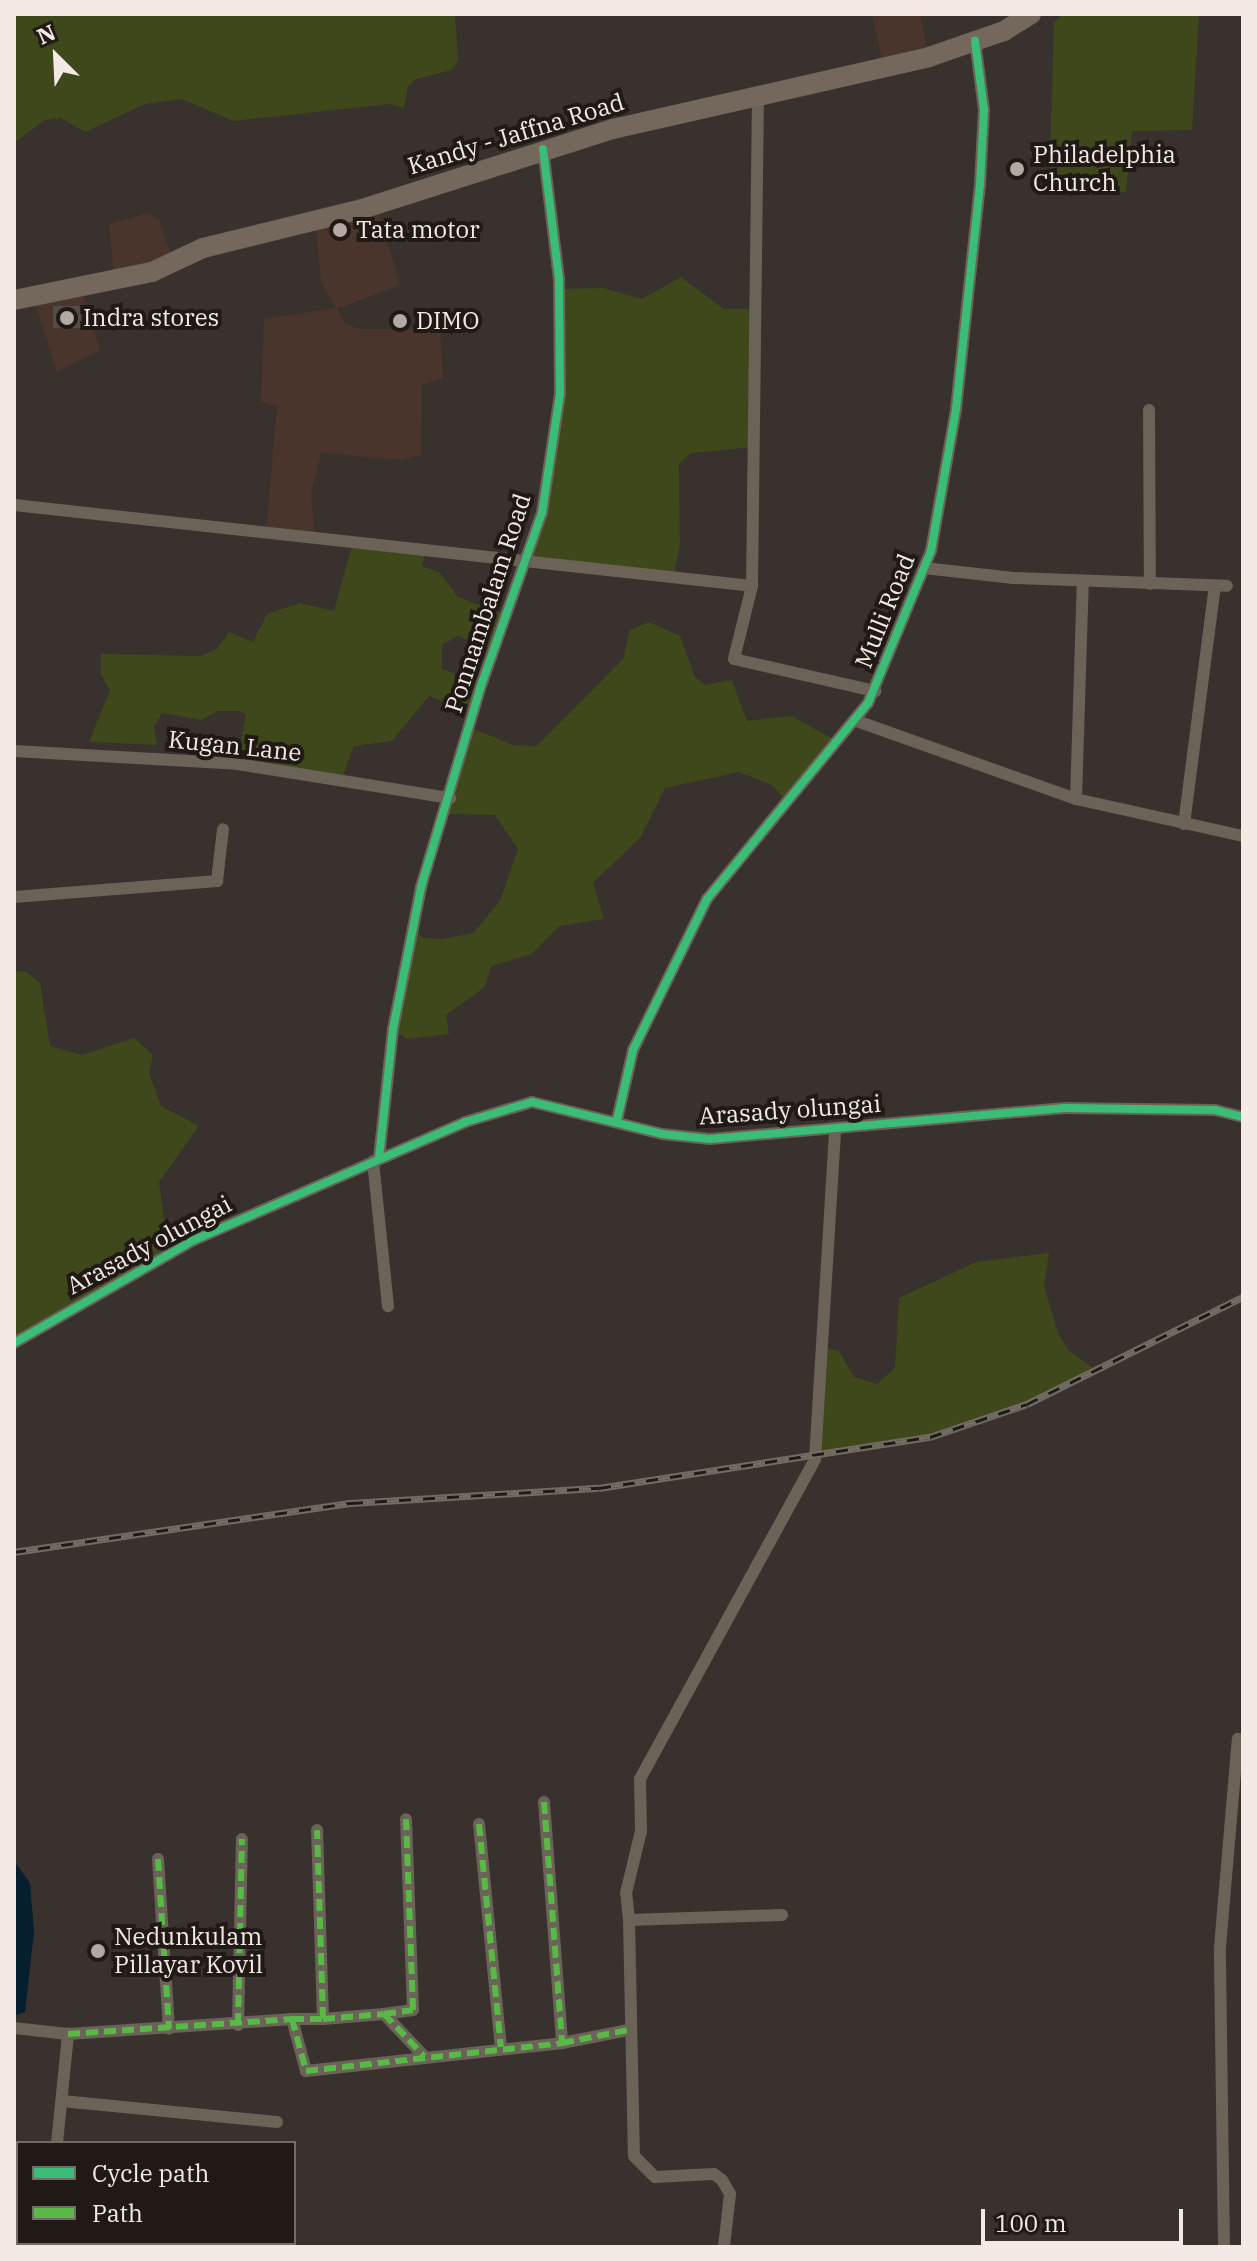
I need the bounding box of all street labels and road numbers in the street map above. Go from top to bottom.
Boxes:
street label: Kandy - Jaffna Road [404,87,628,181]
street label: Ponnambalam Road [439,490,537,716]
street label: Mulli Road [849,550,921,672]
street label: Kugan Lane [167,725,303,767]
street label: Arasady olungai [698,1089,882,1131]
street label: Arasady olungai [62,1189,236,1301]

